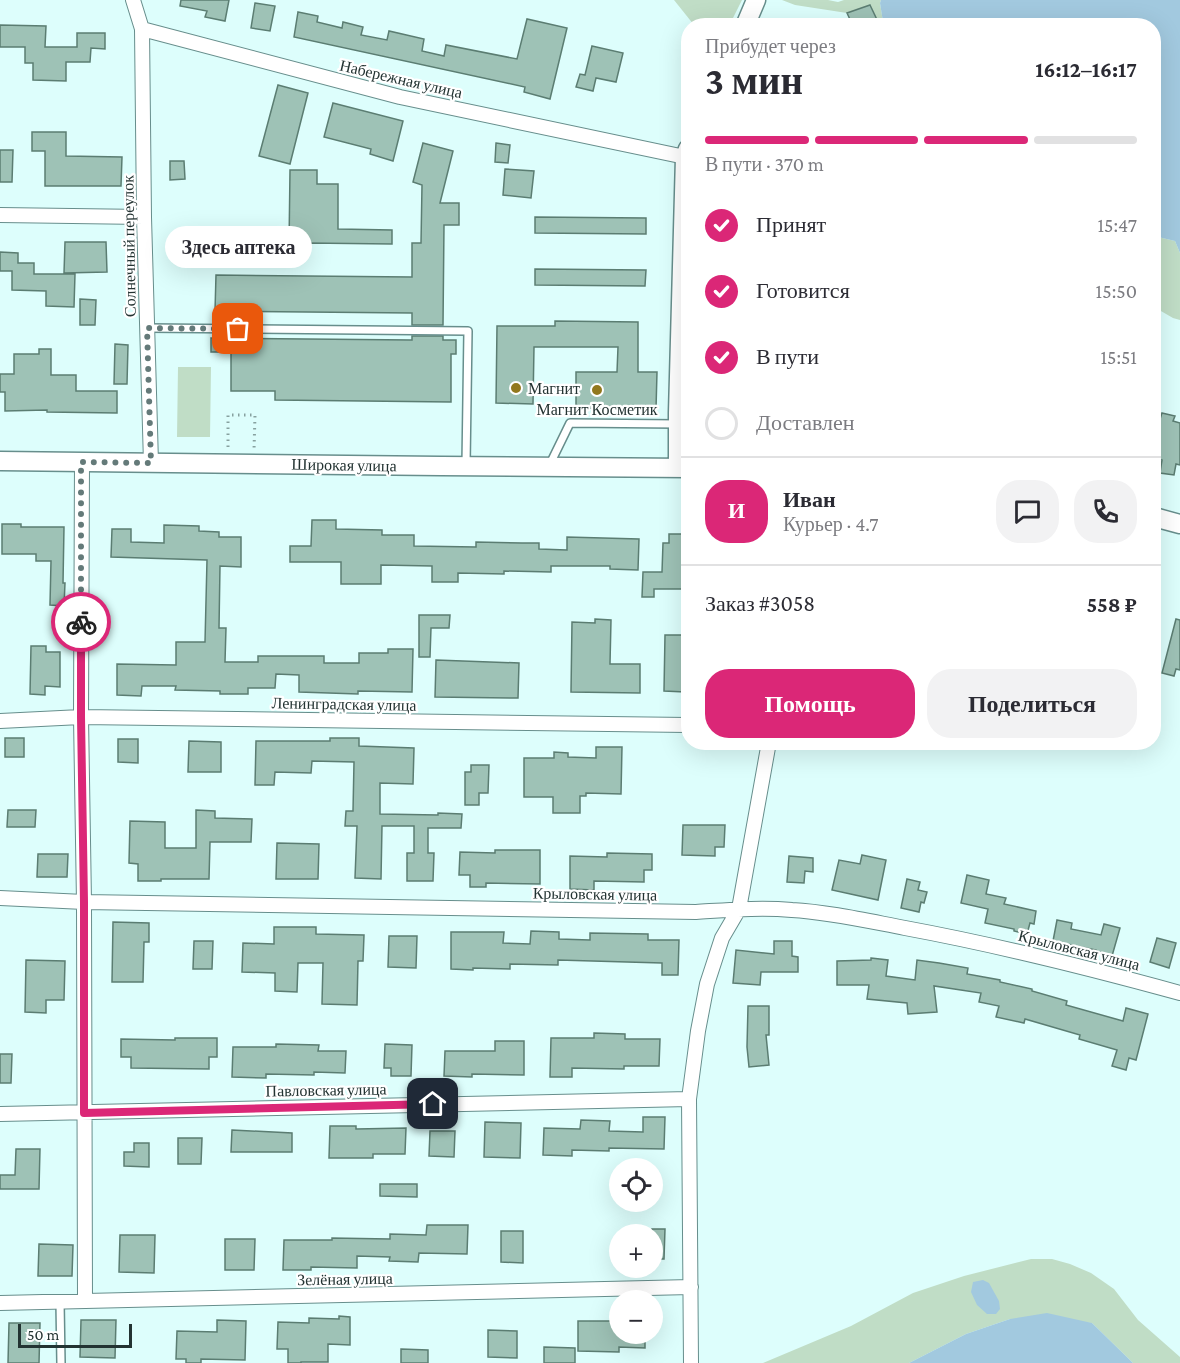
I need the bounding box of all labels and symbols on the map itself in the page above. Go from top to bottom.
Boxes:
street label: Набережная улица [338,57,464,102]
street label: Солнечный переулок [119,175,140,317]
callout: Здесь аптека [164,227,312,269]
pin [212,303,263,354]
place label: Магнит [528,380,580,397]
marker: Магнит [509,381,523,395]
marker: Магнит Косметик [590,383,604,397]
place label: Магнит Косметик [537,401,658,418]
street label: Широкая улица [291,456,397,475]
courier [51,592,111,652]
street label: Ленинградская улица [271,694,417,715]
street label: Крыловская улица [533,884,657,905]
street label: Крыловская улица [1016,927,1141,974]
pin [407,1078,458,1129]
street label: Павловская улица [265,1080,387,1101]
street label: Зелёная улица [297,1270,393,1289]
scale bar [18,1321,132,1348]

